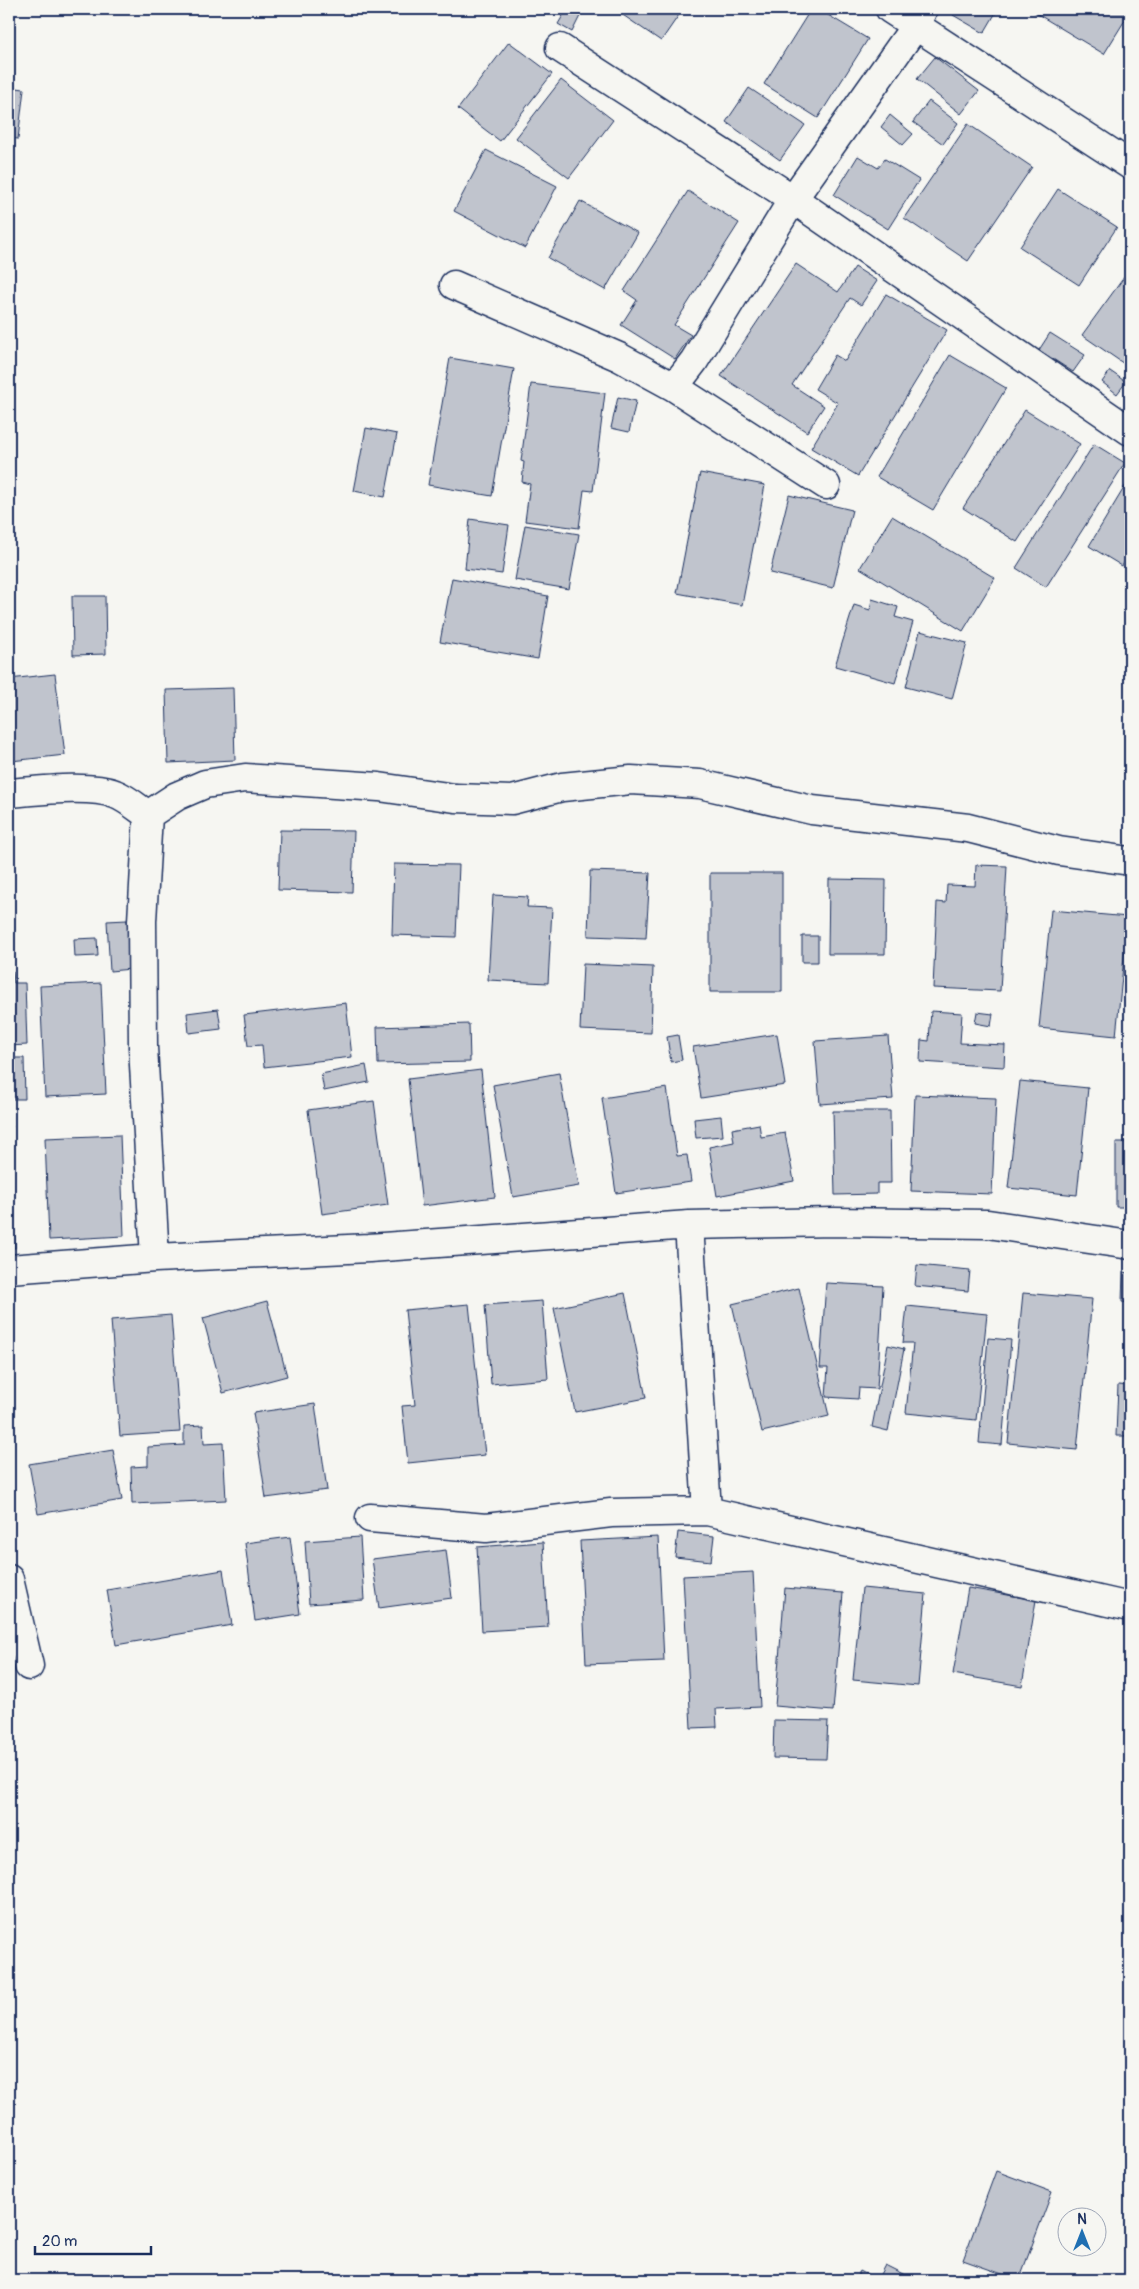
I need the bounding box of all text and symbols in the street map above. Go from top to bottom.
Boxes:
north arrow [1056,2206,1106,2256]
text: N [1077,2211,1087,2228]
scale bar [35,2224,151,2256]
text: 20 m [42,2232,77,2251]

